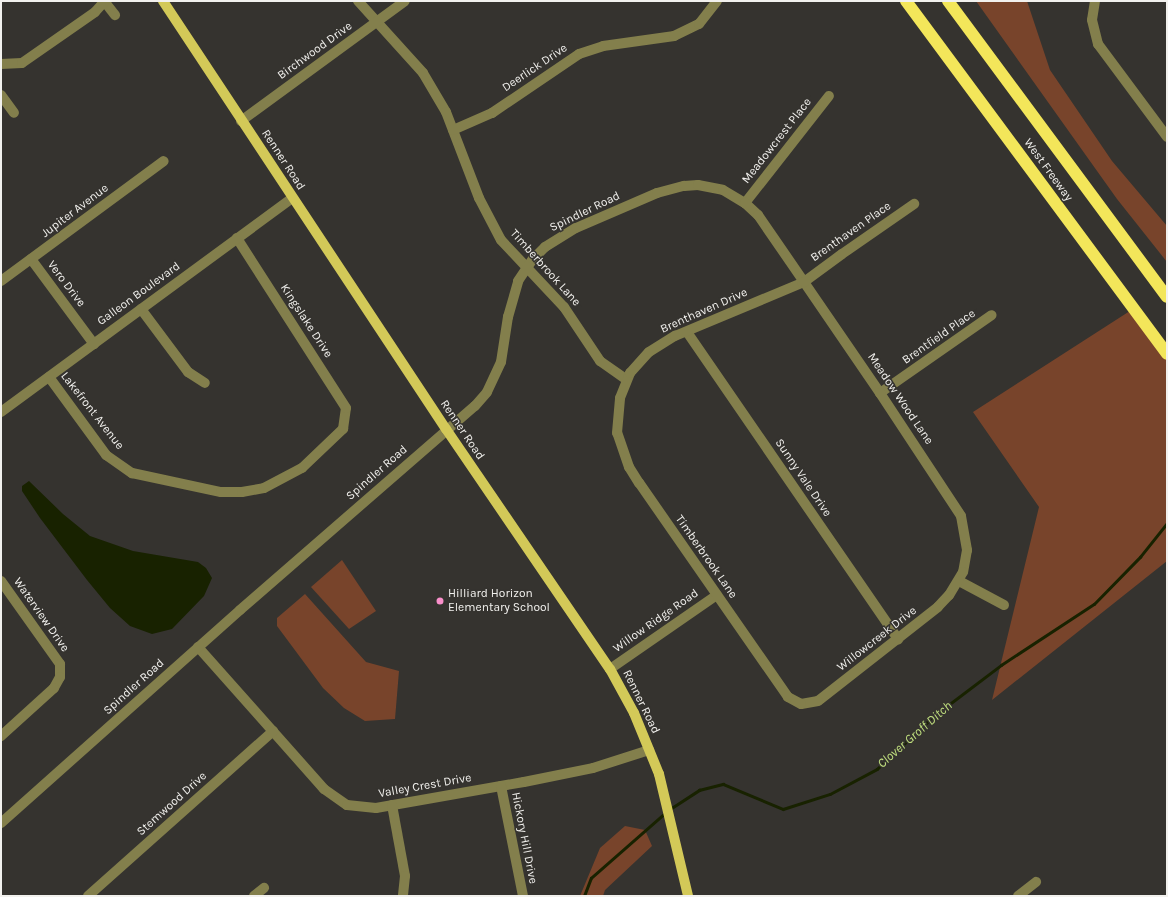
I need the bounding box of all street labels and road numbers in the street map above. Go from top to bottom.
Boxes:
street label: Birchwood Drive [275,19,355,83]
street label: Deerlick Drive [500,41,570,95]
street label: Meadowcrest Place [739,95,815,187]
street label: Renner Road [258,127,308,193]
street label: West Freeway [1020,136,1076,204]
street label: Jupiter Avenue [39,181,111,241]
street label: Spindler Road [547,189,623,235]
street label: Brenthaven Place [808,199,894,265]
street label: Timberbrook Lane [507,227,583,309]
street label: Vero Drive [44,258,88,310]
street label: Galleon Boulevard [95,259,183,329]
street label: Kingslake Drive [277,281,335,361]
street label: Brenthaven Drive [658,285,750,337]
street label: Brentfield Place [900,306,978,368]
street label: Meadow Wood Lane [864,351,936,447]
street label: Lakefront Avenue [57,369,127,453]
street label: Renner Road [437,397,487,463]
street label: Sunny Vale Drive [772,436,834,520]
street label: Spindler Road [343,442,411,504]
street label: Timberbrook Lane [672,513,740,601]
street label: Waterview Drive [10,575,72,655]
street label: Willow Ridge Road [611,586,701,656]
street label: Willowcreek Drive [834,604,920,674]
street label: Spindler Road [101,656,167,718]
street label: Renner Road [619,668,663,736]
street label: Stemwood Drive [134,769,210,839]
street label: Valley Crest Drive [378,771,472,801]
street label: Hickory Hill Drive [508,791,540,885]

